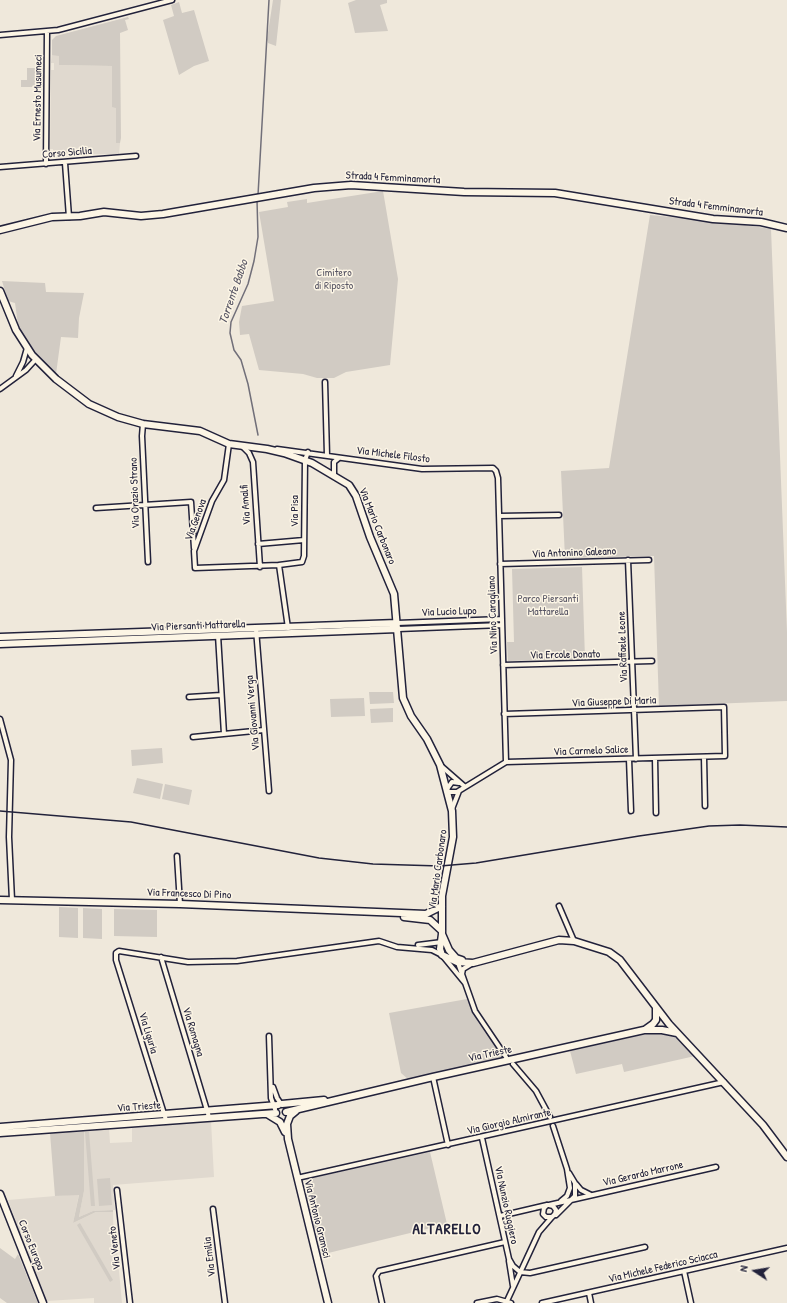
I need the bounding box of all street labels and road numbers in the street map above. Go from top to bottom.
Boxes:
street label: Via Ernesto Musumeci [31,54,45,142]
street label: Corso Sicilia [42,144,92,162]
street label: Strada 4 Femminamorta [345,169,441,187]
street label: Strada 4 Femminamorta [668,195,764,219]
street label: Via Michele Filosto [355,444,431,466]
street label: Via Orazio Strano [127,457,143,529]
street label: Via Amalfi [238,485,254,525]
street label: Via Mario Carbonaro [356,486,398,566]
street label: Via Pisa [288,495,302,527]
street label: Via Genova [182,497,210,543]
street label: Via Antonino Galeano [532,545,616,561]
street label: Via Nino Caragliano [485,575,501,655]
street label: Via Lucio Lupo [421,604,477,620]
street label: Via Raffaele Leone [615,611,631,683]
street label: Via Piersanti Mattarella [151,618,245,634]
street label: Via Ercole Donato [530,648,600,662]
street label: Via Giovanni Verga [243,675,263,751]
street label: Via Giuseppe Di Maria [571,694,657,710]
street label: Via Carmelo Salice [553,743,629,759]
street label: Via Mario Carbonaro [426,829,450,911]
street label: Via Francesco Di Pino [146,886,232,902]
street label: Via Romagna [179,1006,207,1058]
street label: Via Liguria [135,1011,161,1055]
street label: Via Trieste [467,1043,513,1065]
street label: Via Trieste [117,1099,161,1115]
street label: Via Giorgio Almirante [466,1106,552,1138]
street label: Via Gerardo Marrone [601,1158,685,1190]
street label: Via Nunzio Ruggiero [491,1165,521,1245]
street label: Via Antonio Gramsci [301,1178,333,1260]
street label: Corso Europa [15,1218,47,1272]
street label: Via Veneto [106,1226,124,1270]
street label: Via Emilia [201,1236,219,1278]
street label: Via Michele Federico Sciacca [607,1248,719,1286]

